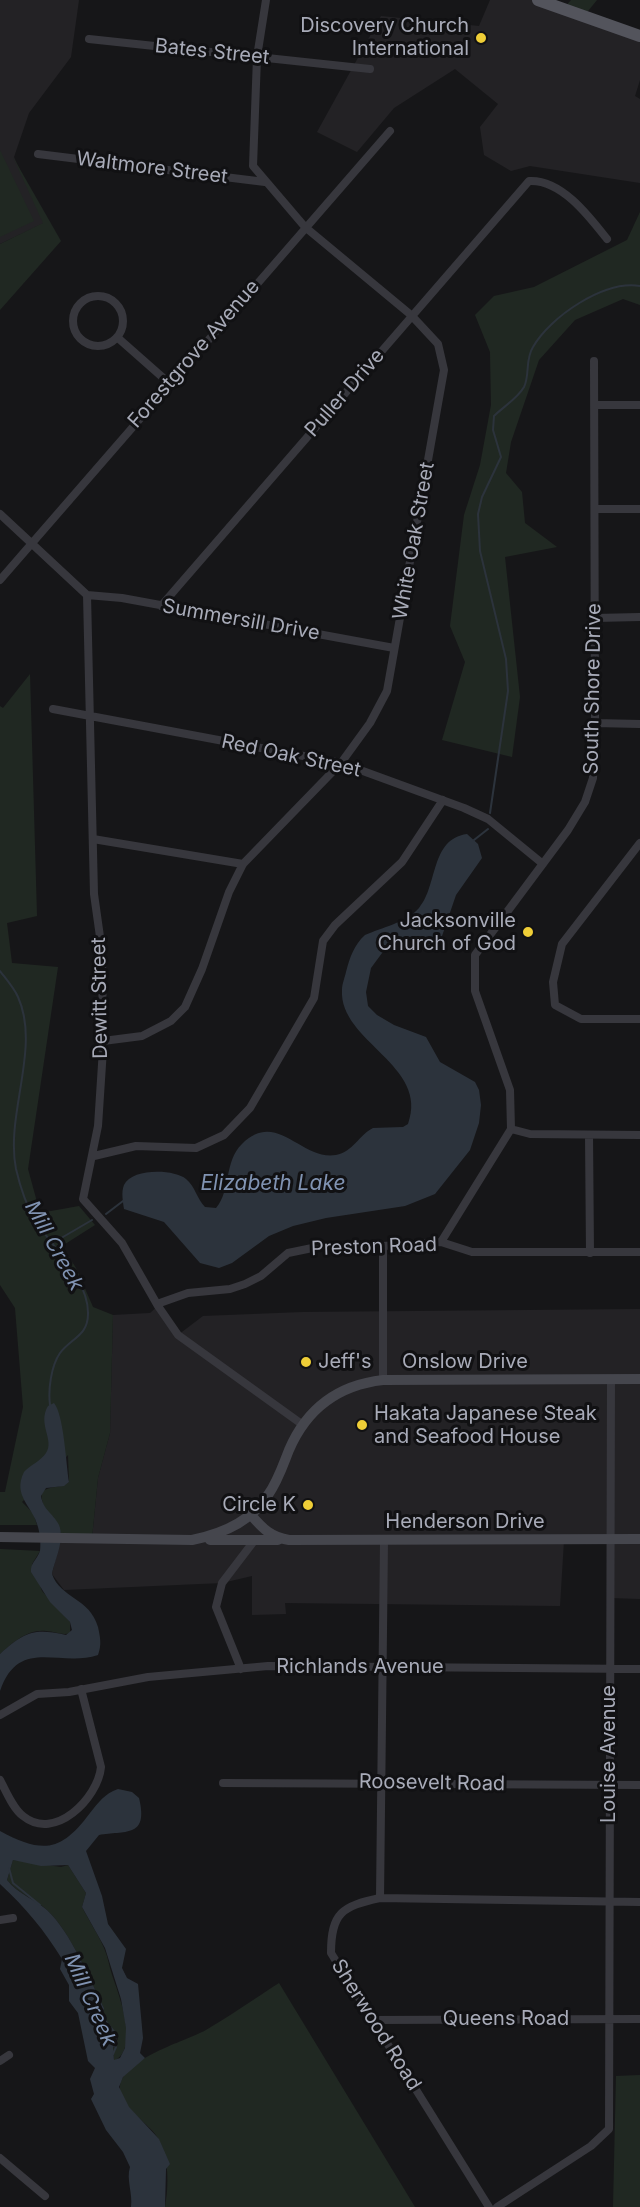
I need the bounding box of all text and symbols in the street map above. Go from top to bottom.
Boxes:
place label: Discovery Church International [300,14,469,61]
marker: Discovery Church International [474,31,488,45]
street label: Bates Street [154,34,270,70]
street label: Waltmore Street [75,147,229,189]
street label: Forestgrove Avenue [123,275,265,433]
street label: Puller Drive [300,344,390,442]
street label: White Oak Street [388,460,440,622]
street label: Summersill Drive [161,594,321,646]
street label: South Shore Drive [580,603,606,775]
street label: Red Oak Street [219,730,363,782]
place label: Jacksonville Church of God [377,909,516,956]
marker: Jacksonville Church of God [521,925,535,939]
street label: Dewitt Street [87,937,113,1059]
water label: Elizabeth Lake [200,1171,346,1197]
water label: Mill Creek [19,1197,89,1295]
street label: Preston Road [311,1233,437,1261]
place label: Jeff's [318,1350,372,1374]
street label: Onslow Drive [402,1350,528,1374]
marker: Jeff's [299,1355,313,1369]
place label: Hakata Japanese Steak and Seafood House [374,1402,597,1449]
marker: Hakata Japanese Steak and Seafood House [355,1418,369,1432]
place label: Circle K [222,1493,296,1517]
marker: Circle K [301,1498,315,1512]
street label: Henderson Drive [385,1510,545,1534]
street label: Richlands Avenue [276,1655,444,1679]
street label: Louise Avenue [597,1685,621,1823]
street label: Roosevelt Road [359,1770,505,1796]
water label: Mill Creek [58,1950,122,2050]
street label: Sherwood Road [326,1955,426,2095]
street label: Queens Road [443,2007,569,2031]

